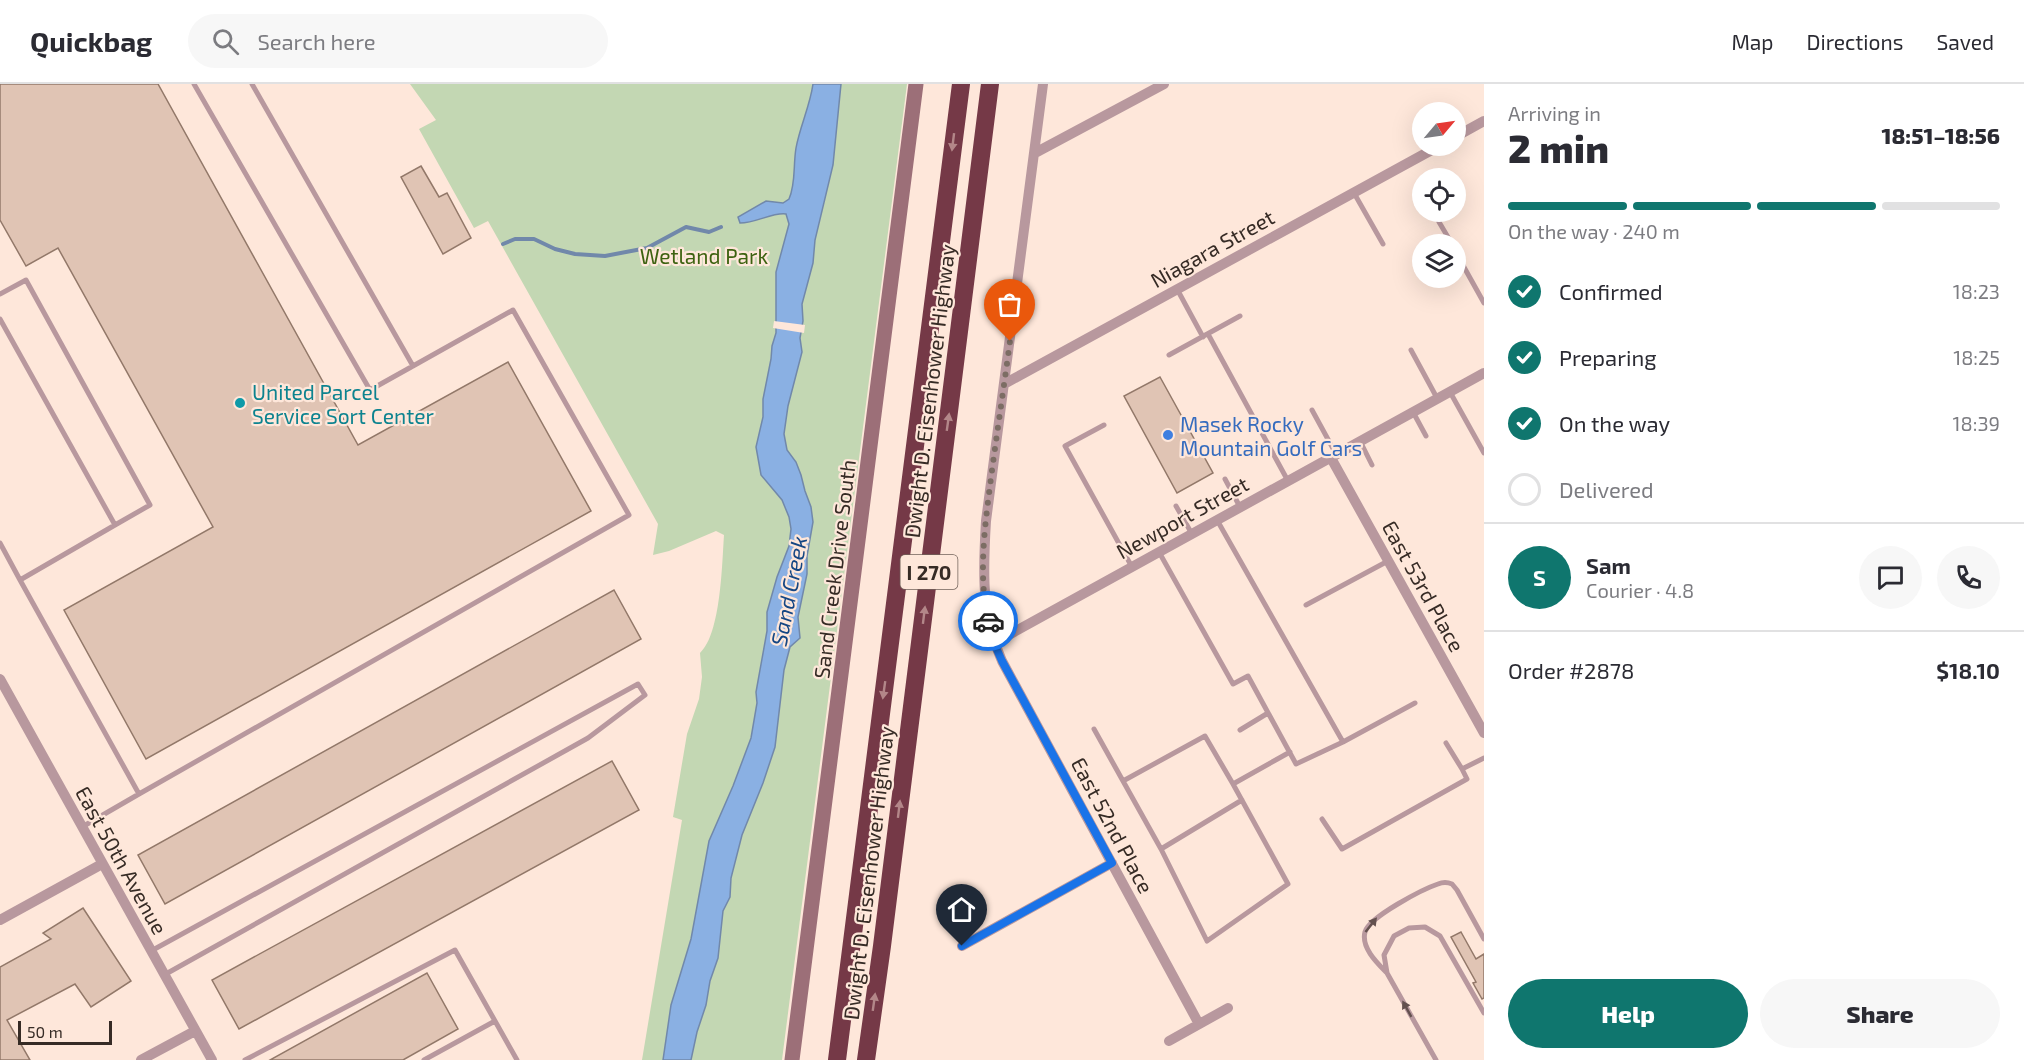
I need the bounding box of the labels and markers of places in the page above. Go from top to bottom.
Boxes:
pin [984,279,1035,341]
place label: United Parcel Service Sort Center [252,379,434,428]
marker: United Parcel Service Sort Center [233,396,247,410]
place label: Masek Rocky Mountain Golf Cars [1180,411,1362,460]
marker: Masek Rocky Mountain Golf Cars [1161,428,1175,442]
pin [936,884,987,946]

